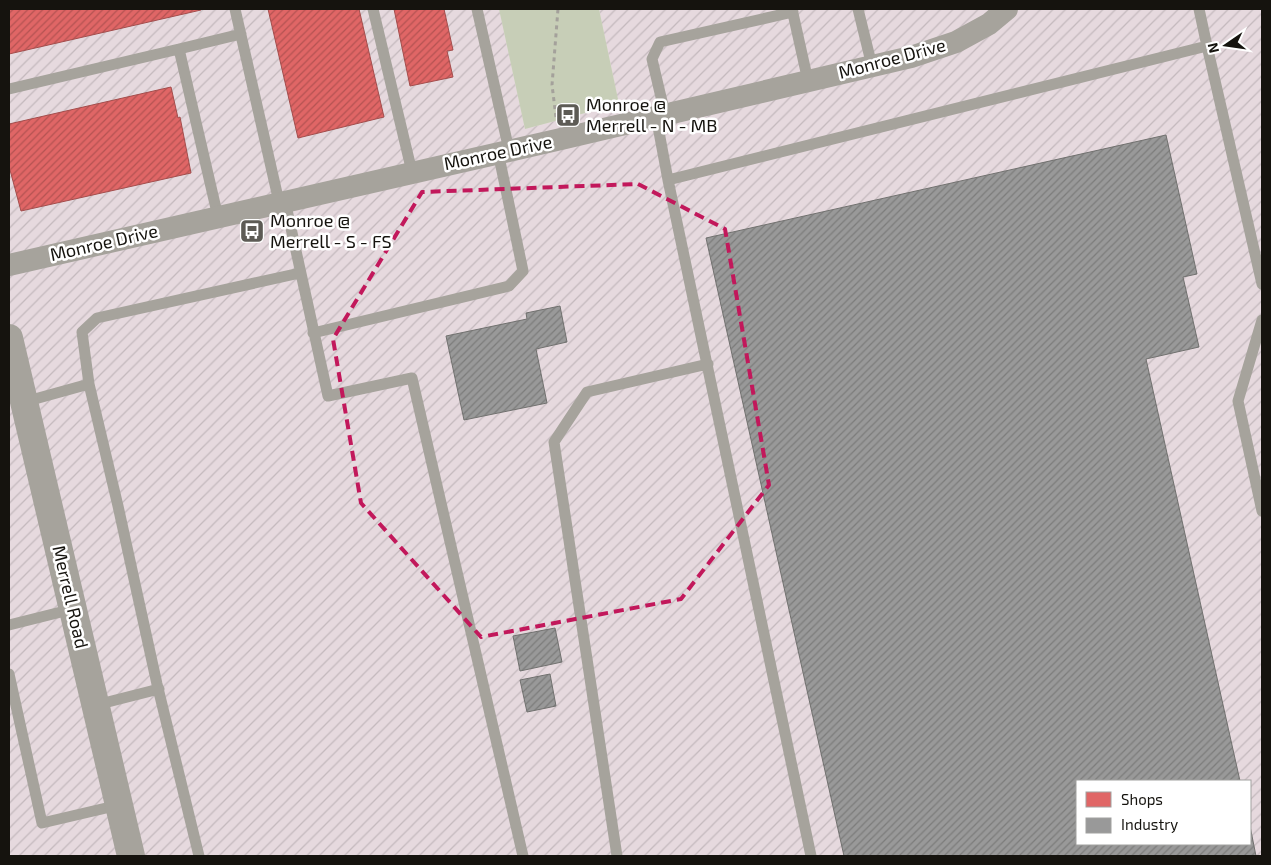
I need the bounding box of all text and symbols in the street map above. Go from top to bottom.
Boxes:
north arrow [1201,20,1251,70]
street label: Monroe Drive [836,33,948,83]
text: N [1203,41,1222,55]
place label: Monroe @ Merrell - N - MB [586,93,717,136]
bus stop icon: Monroe @ Merrell - N - MB [555,102,581,128]
street label: Monroe Drive [442,130,554,174]
place label: Monroe @ Merrell - S - FS [270,209,392,252]
bus stop icon: Monroe @ Merrell - S - FS [239,218,265,244]
street label: Monroe Drive [48,219,160,265]
street label: Merrell Road [48,543,94,650]
legend [1076,780,1251,845]
text: Shops [1121,790,1163,808]
text: Industry [1121,815,1178,833]

